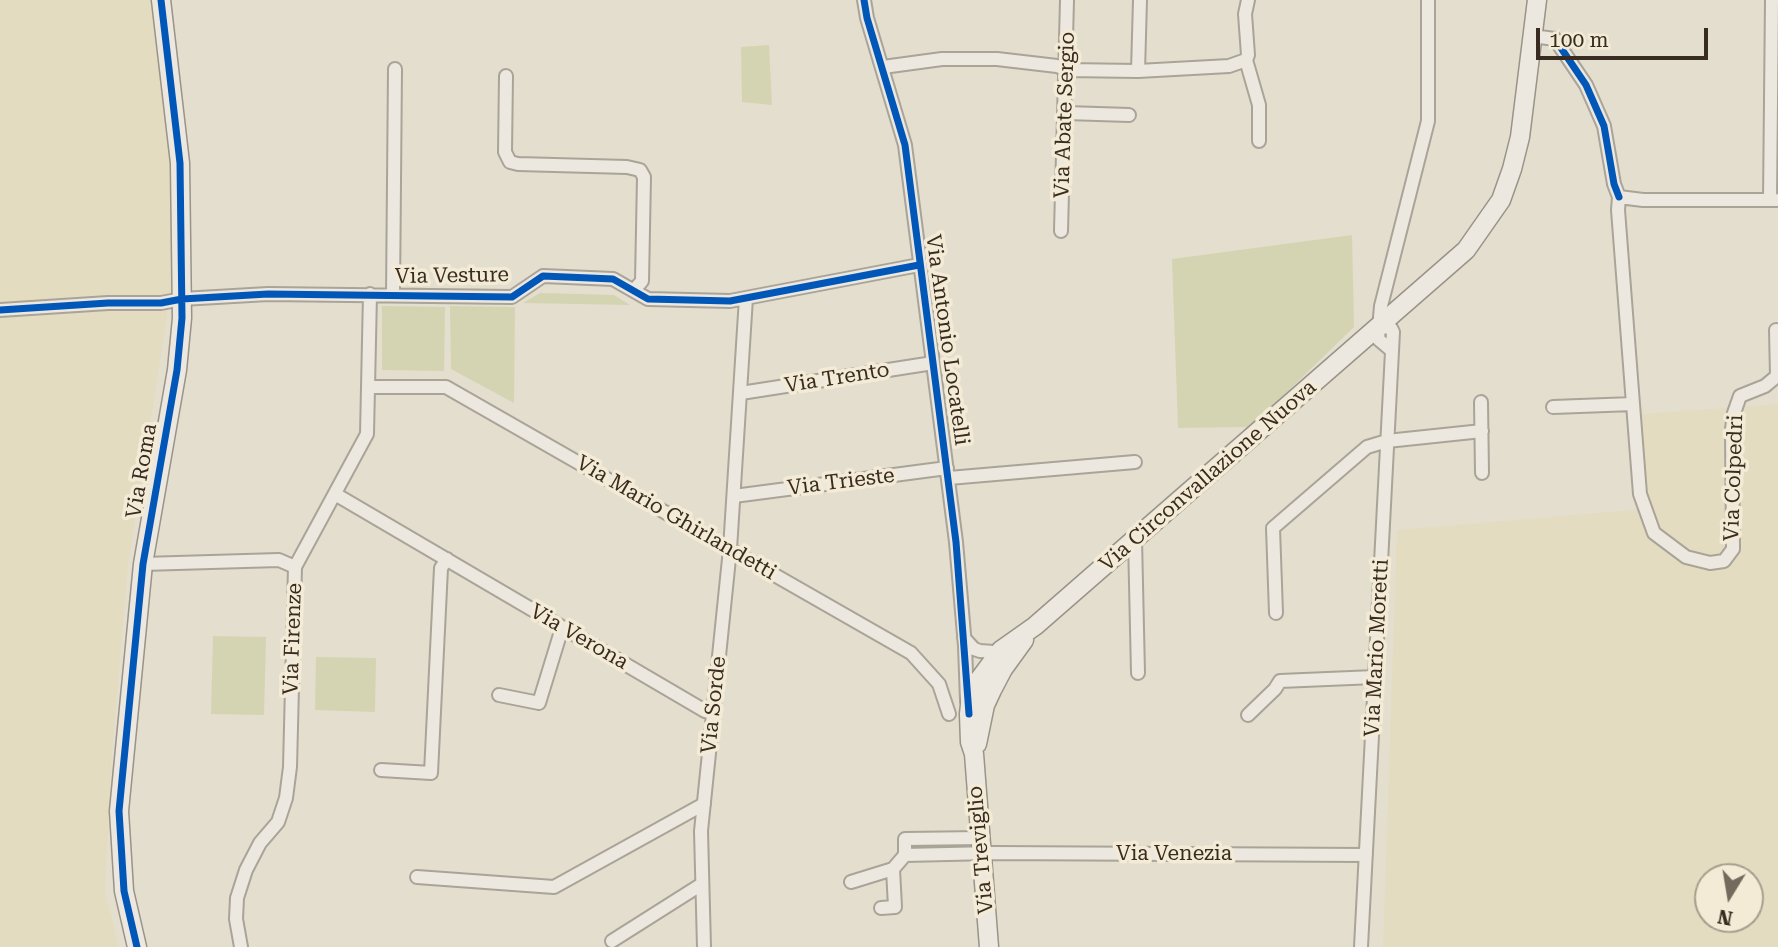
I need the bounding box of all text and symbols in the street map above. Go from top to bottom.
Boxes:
scale bar [1540,14,1712,58]
text: 100 m [1549,28,1609,52]
street label: Via Abate Sergio [1049,31,1081,199]
street label: Via Antonio Locatelli [920,233,974,447]
street label: Via Vesture [395,262,509,290]
street label: Via Trento [783,357,891,399]
street label: Via Circonvallazione Nuova [1094,375,1322,577]
street label: Via Colpedri [1719,414,1749,542]
street label: Via Roma [121,422,163,520]
street label: Via Mario Ghirlandetti [571,450,781,586]
street label: Via Trieste [786,463,896,501]
street label: Via Mario Moretti [1360,558,1394,738]
street label: Via Firenze [278,582,308,696]
street label: Via Verona [525,599,633,675]
street label: Via Sorde [696,655,732,755]
street label: Via Treviglio [963,785,999,915]
street label: Via Venezia [1116,841,1232,867]
north arrow [1694,863,1764,933]
text: N [1716,904,1735,930]

